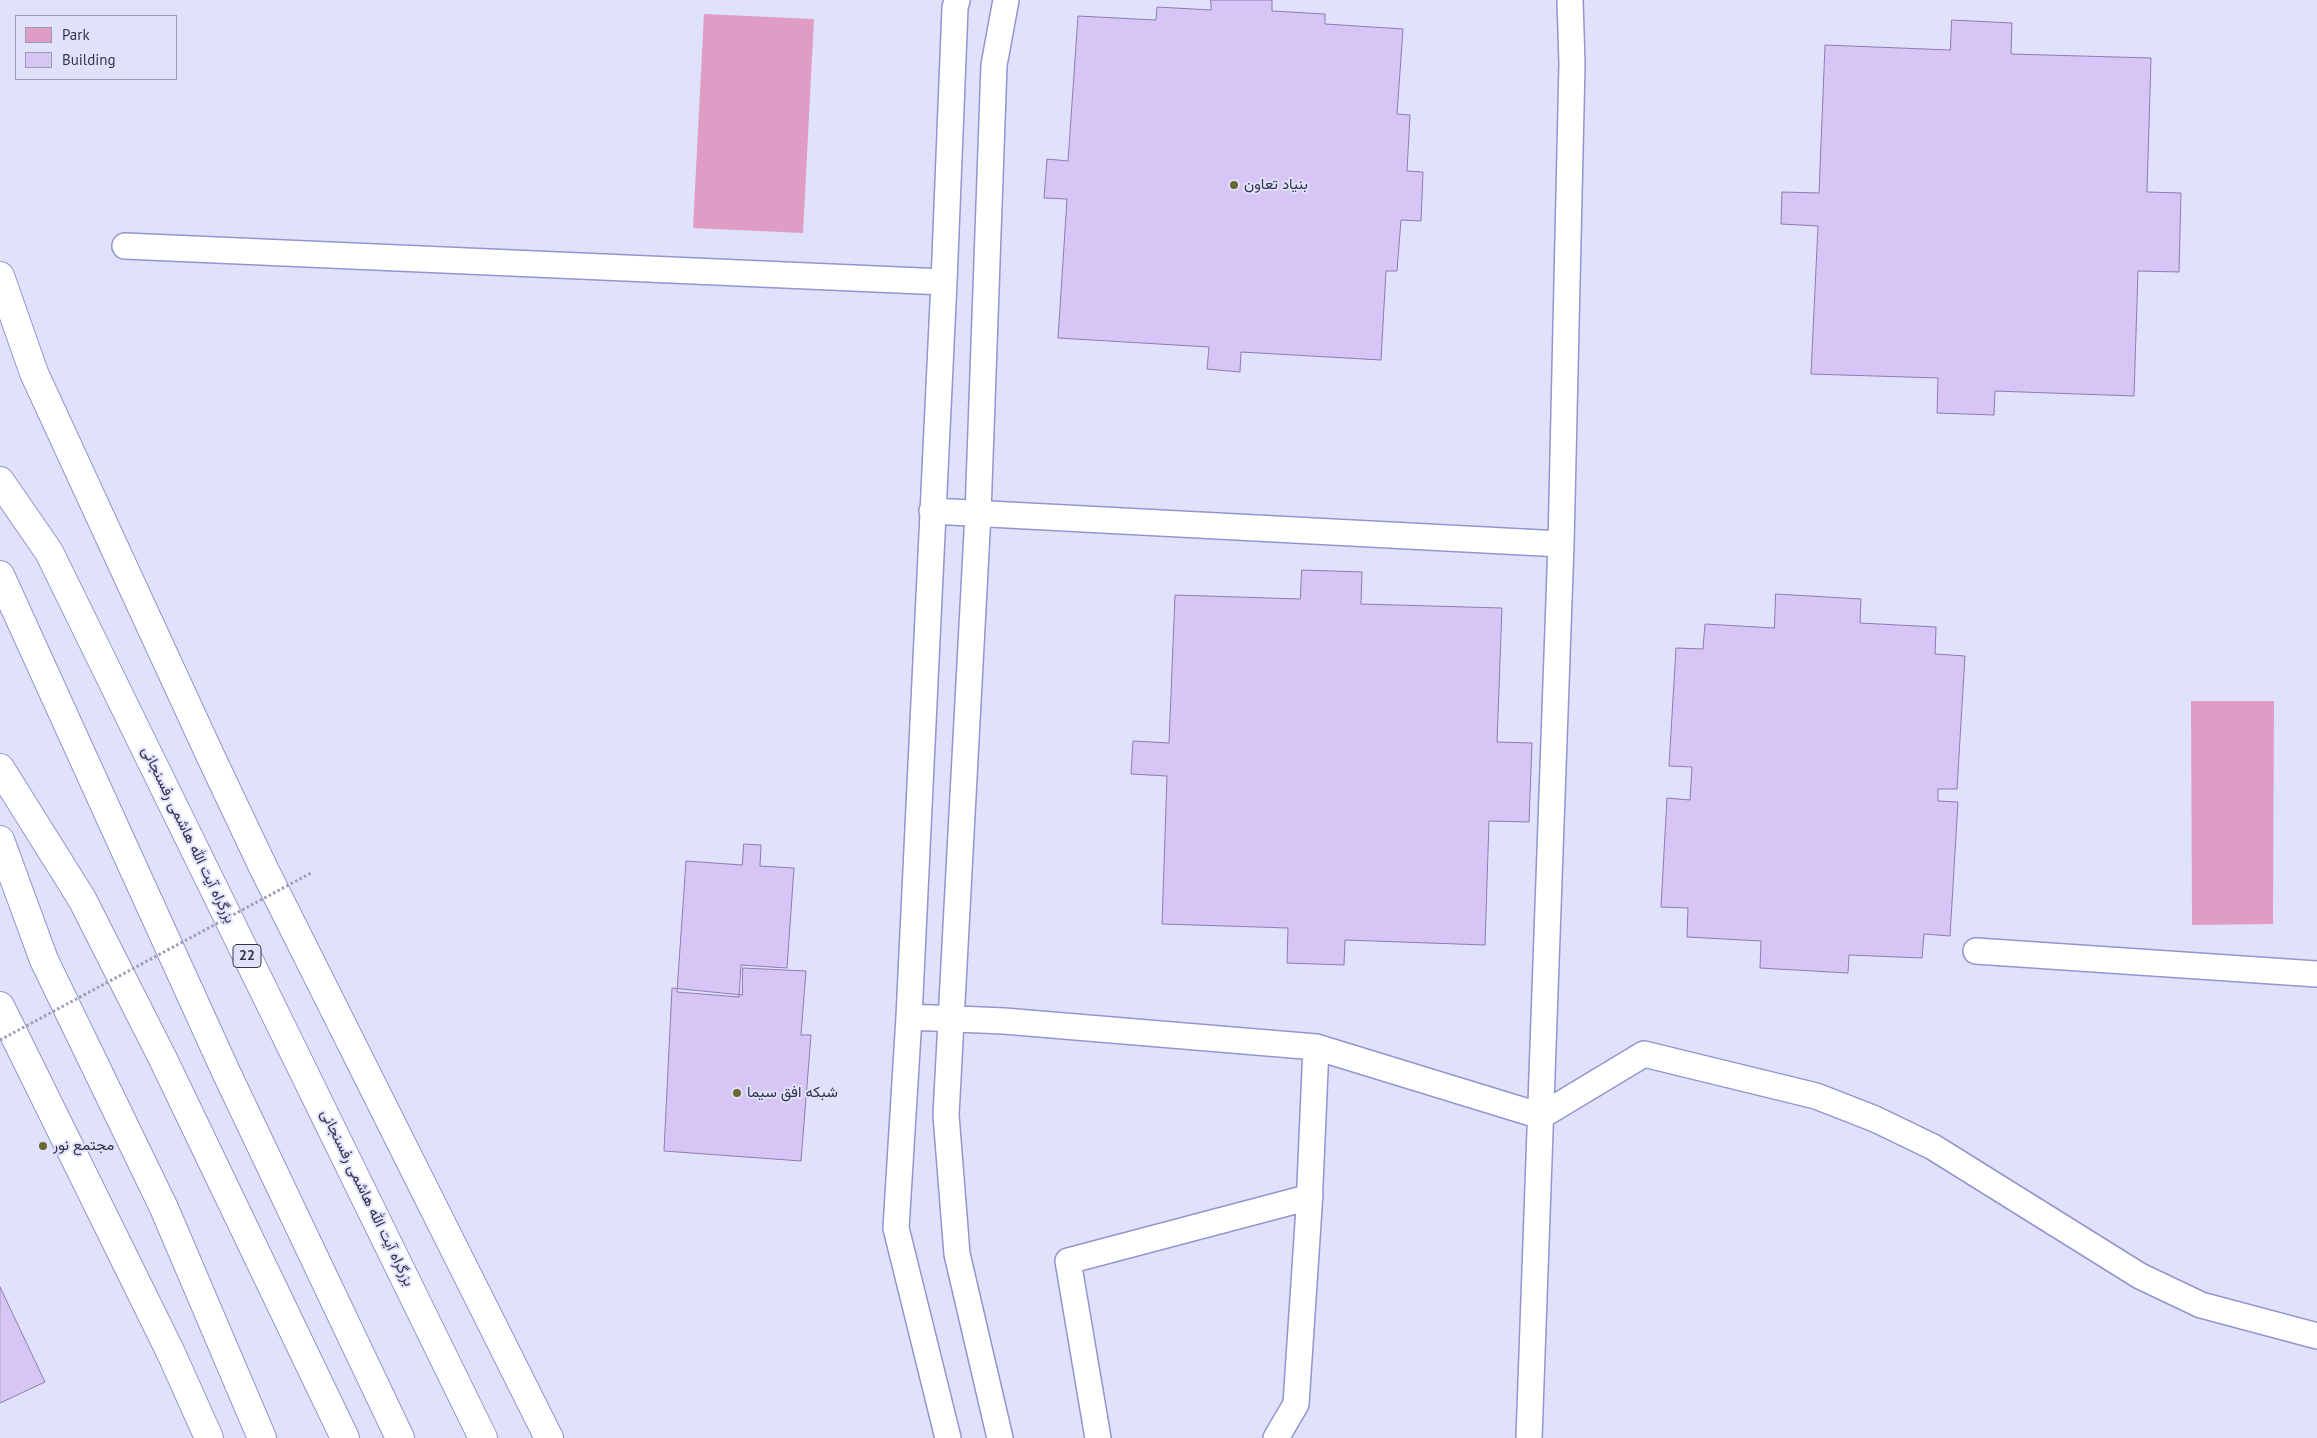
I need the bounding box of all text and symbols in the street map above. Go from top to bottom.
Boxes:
legend [15,15,178,80]
text: Park [62,25,90,44]
text: Building [62,50,116,69]
place label: بنیاد تعاون [1244,176,1308,194]
marker: بنیاد تعاون [1228,179,1240,191]
street label: بزرگراه آیت الله هاشمی رفسنجانی [137,744,239,926]
road number: 22 [233,944,261,968]
place label: شبکه افق سیما [747,1084,838,1102]
marker: شبکه افق سیما [731,1087,743,1099]
street label: بزرگراه آیت الله هاشمی رفسنجانی [316,1107,418,1289]
place label: مجتمع نور [53,1137,114,1155]
marker: مجتمع نور [37,1140,49,1152]

